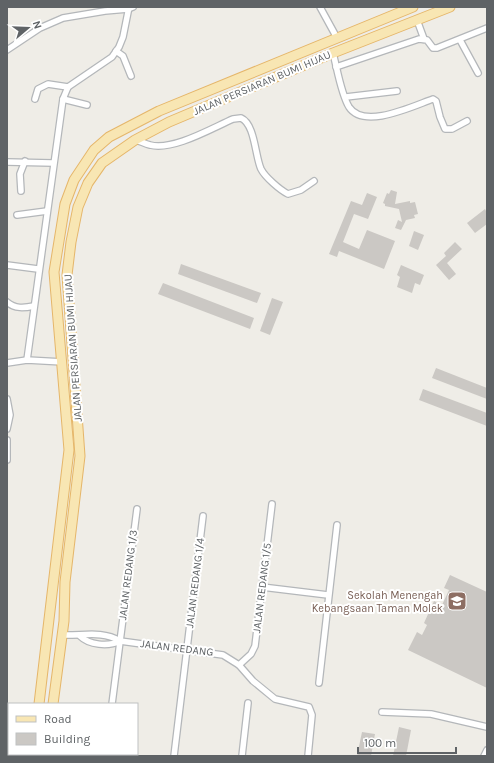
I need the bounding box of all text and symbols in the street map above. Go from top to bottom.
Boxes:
north arrow [8,8,48,48]
text: N [30,19,44,31]
street label: JALAN PERSIARAN BUMI HIJAU [191,48,333,118]
street label: JALAN PERSIARAN BUMI HIJAU [61,274,85,422]
street label: JALAN REDANG 1/3 [116,529,140,621]
street label: JALAN REDANG 1/4 [183,537,207,629]
street label: JALAN REDANG 1/5 [250,542,274,634]
place label: Sekolah Menengah Kebangsaan Taman Molek [312,589,443,615]
school or university icon: Sekolah Menengah Kebangsaan Taman Molek [446,590,468,612]
street label: JALAN REDANG [140,637,214,659]
legend [8,703,138,755]
text: Road [44,712,72,726]
scale bar [358,729,456,755]
text: Building [44,732,91,746]
text: 100 m [364,736,396,750]

